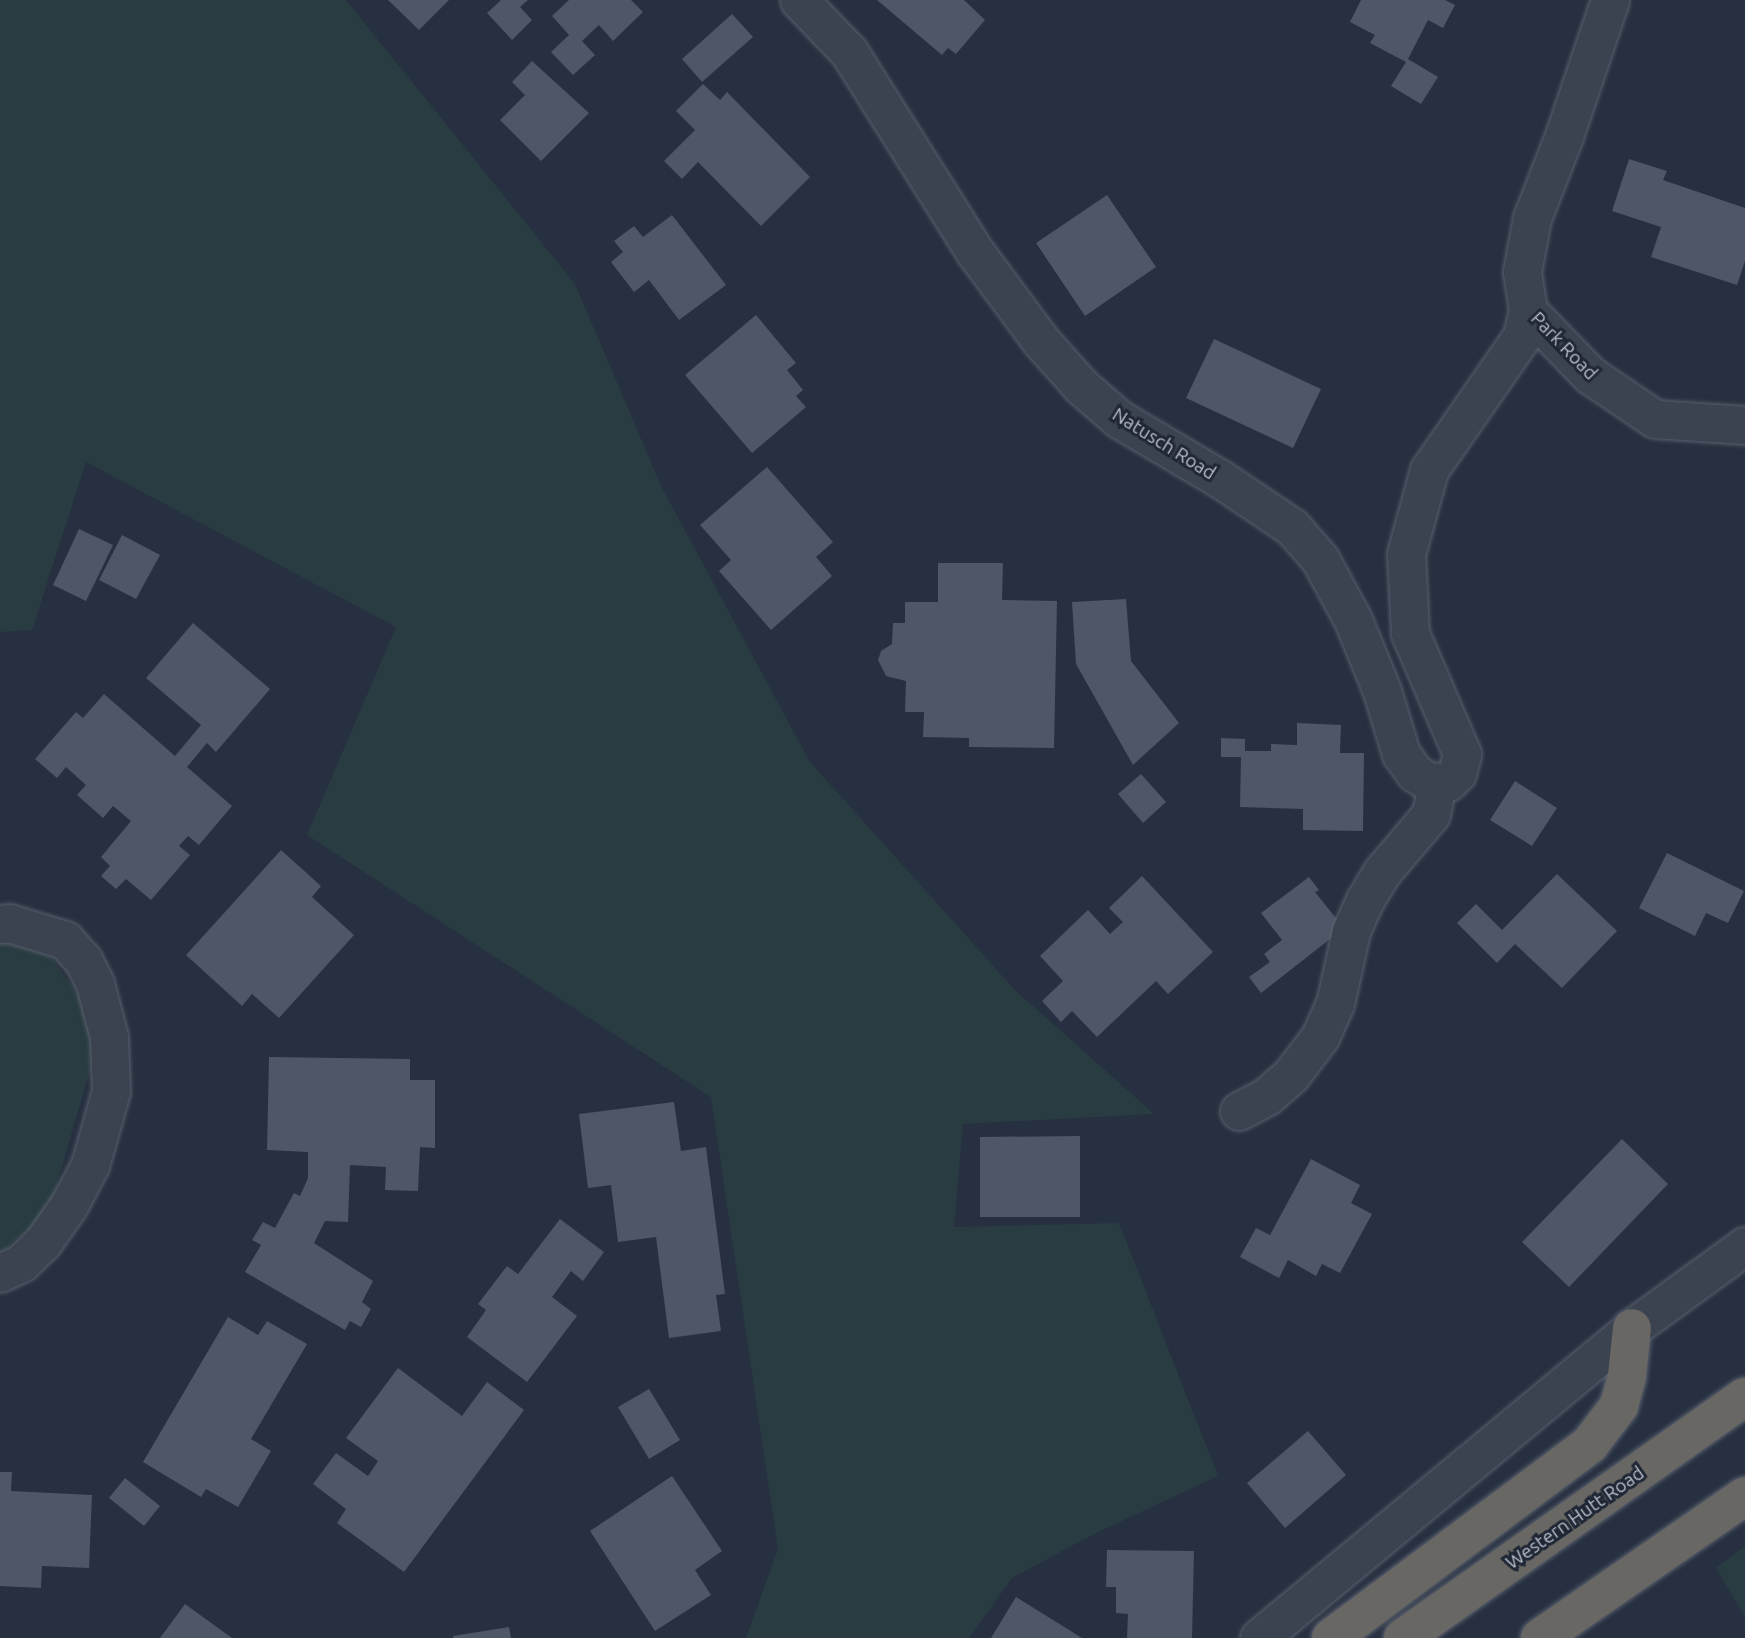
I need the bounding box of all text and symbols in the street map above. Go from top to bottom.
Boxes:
street label: Park Road [1526,307,1602,385]
street label: Natusch Road [1108,403,1220,485]
street label: Western Hutt Road [1501,1462,1649,1574]

